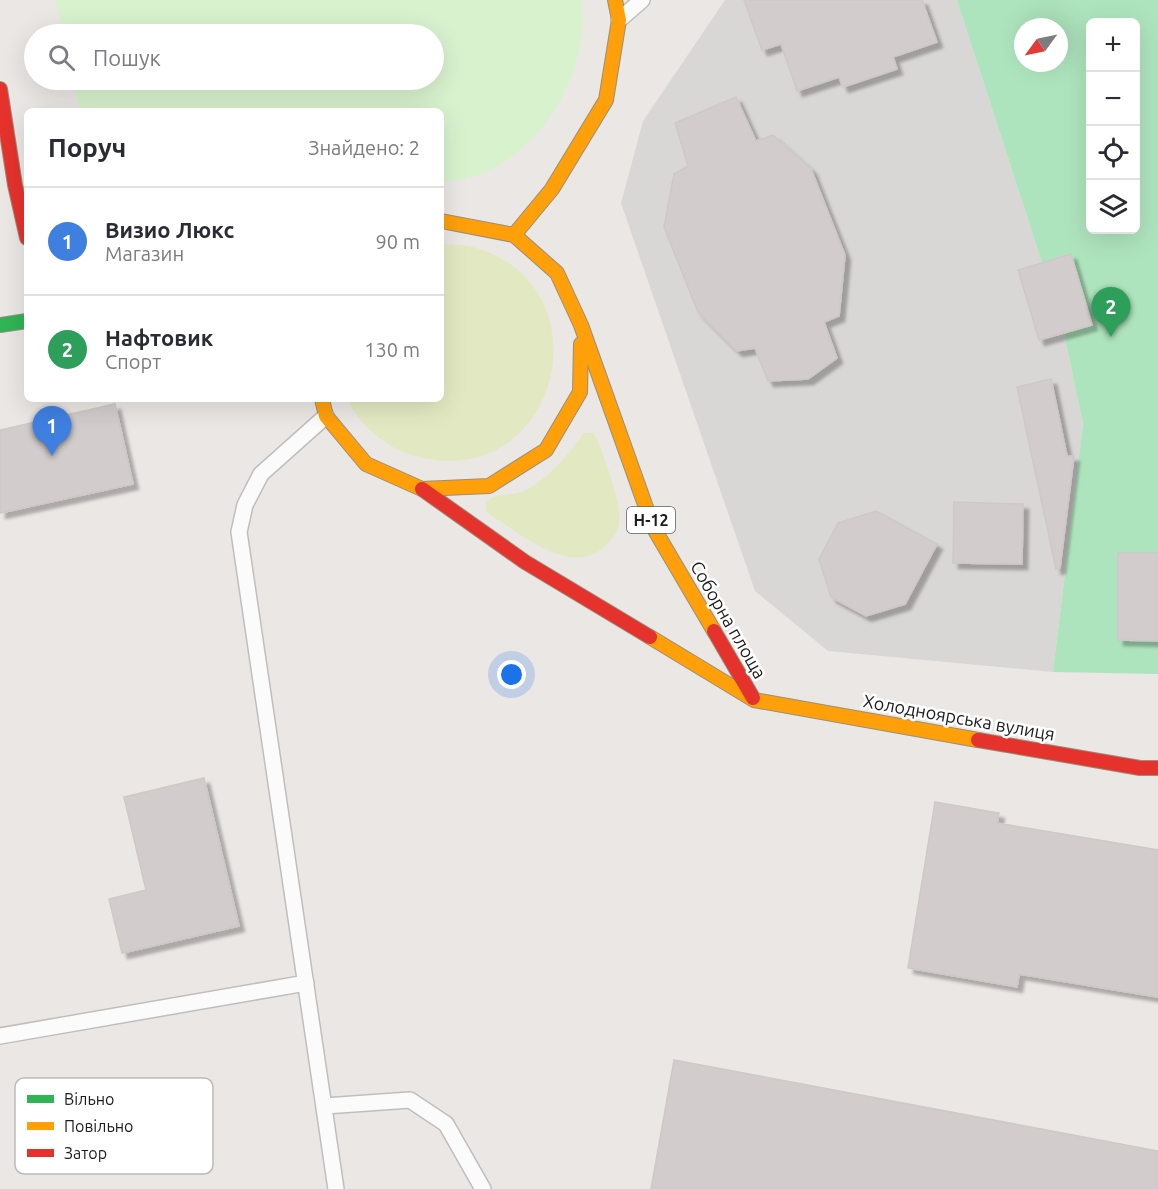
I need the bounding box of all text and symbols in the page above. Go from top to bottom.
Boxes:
north arrow [1014,18,1068,72]
map controls [1086,18,1140,234]
button: + [1086,18,1140,72]
search box [24,24,444,90]
icon: search [45,41,78,74]
text: Пошук [93,45,161,70]
button: − [1086,72,1140,126]
button: locate [1086,126,1140,180]
text: Поруч [48,133,126,162]
text: Знайдено: 2 [308,136,420,159]
button: layers [1086,180,1140,234]
text: Визио Люкс [105,217,234,242]
text: 1 [62,230,73,253]
text: 90 m [376,230,420,253]
text: Магазин [105,242,184,265]
pin: 2 [1092,288,1130,337]
text: Нафтовик [105,325,213,350]
text: 2 [62,338,73,361]
text: 130 m [364,338,420,361]
text: Спорт [105,350,161,373]
pin: 1 [32,406,72,456]
road number: Н-12 [627,507,675,533]
street label: Соборна площа [687,557,771,682]
your location [497,660,526,689]
street label: Холодноярська вулиця [862,690,1057,744]
legend [15,1078,213,1174]
text: Вільно [64,1090,114,1108]
text: Повільно [64,1117,133,1135]
text: Затор [64,1144,107,1162]

